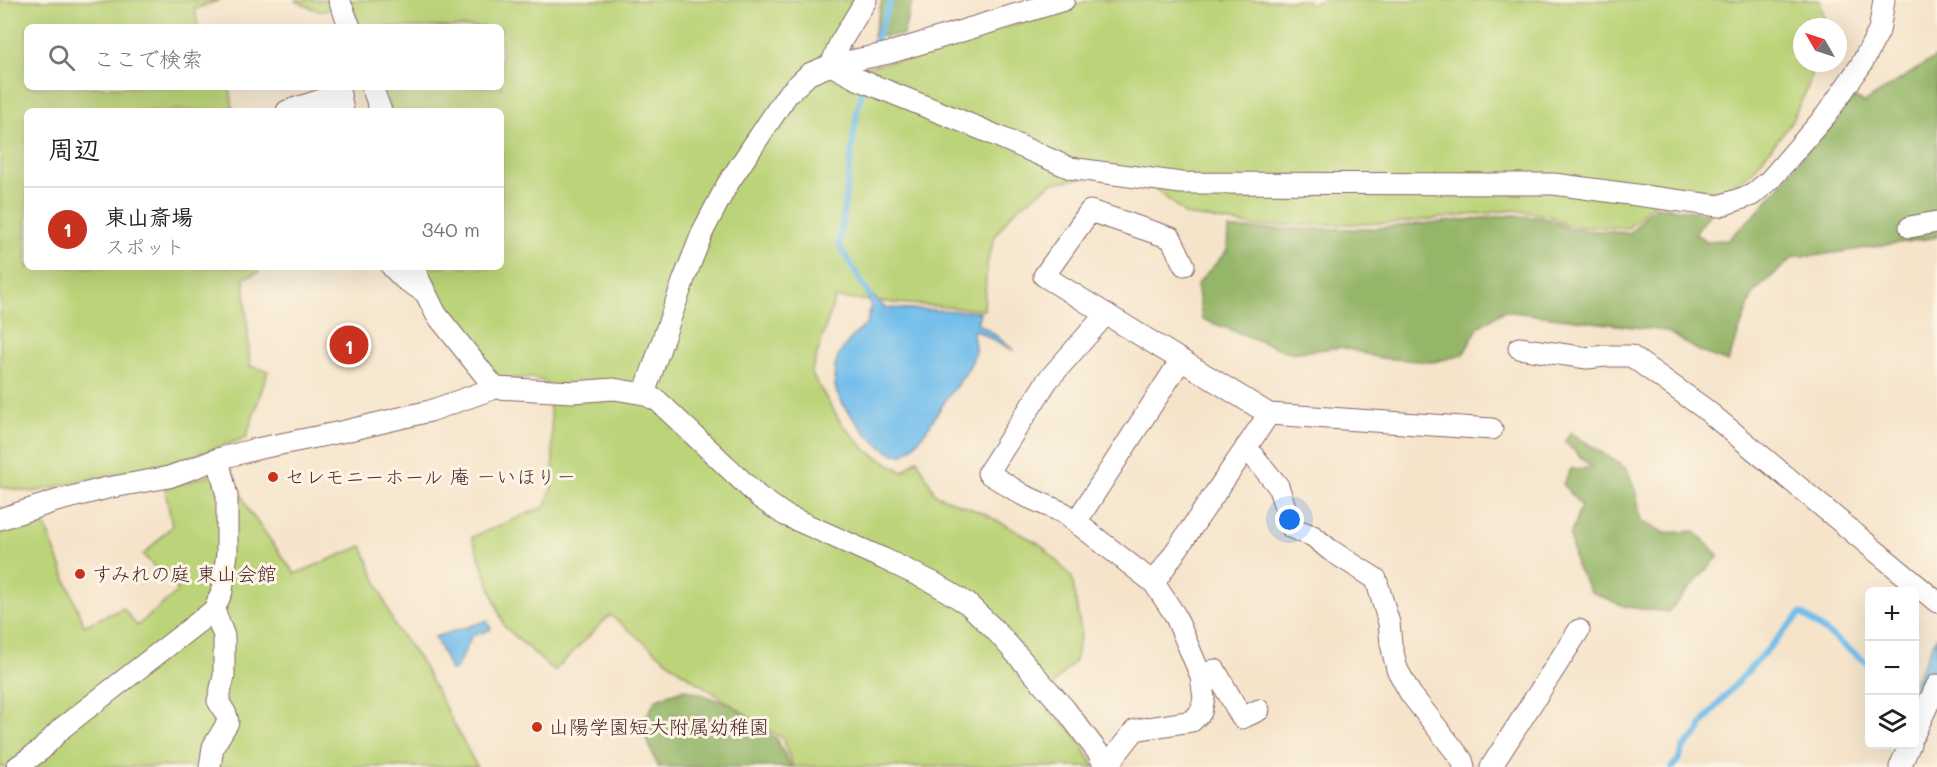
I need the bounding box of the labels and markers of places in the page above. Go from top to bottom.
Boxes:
pin: 1 [330,322,368,368]
place label: セレモニーホール 庵 －いほり－ [285,463,576,489]
marker: セレモニーホール 庵 －いほり－ [266,470,280,484]
place label: すみれの庭 東山会館 [92,560,277,586]
marker: すみれの庭 東山会館 [73,567,87,581]
place label: 山陽学園短大附属幼稚園 [549,713,769,739]
marker: 山陽学園短大附属幼稚園 [530,720,544,734]

